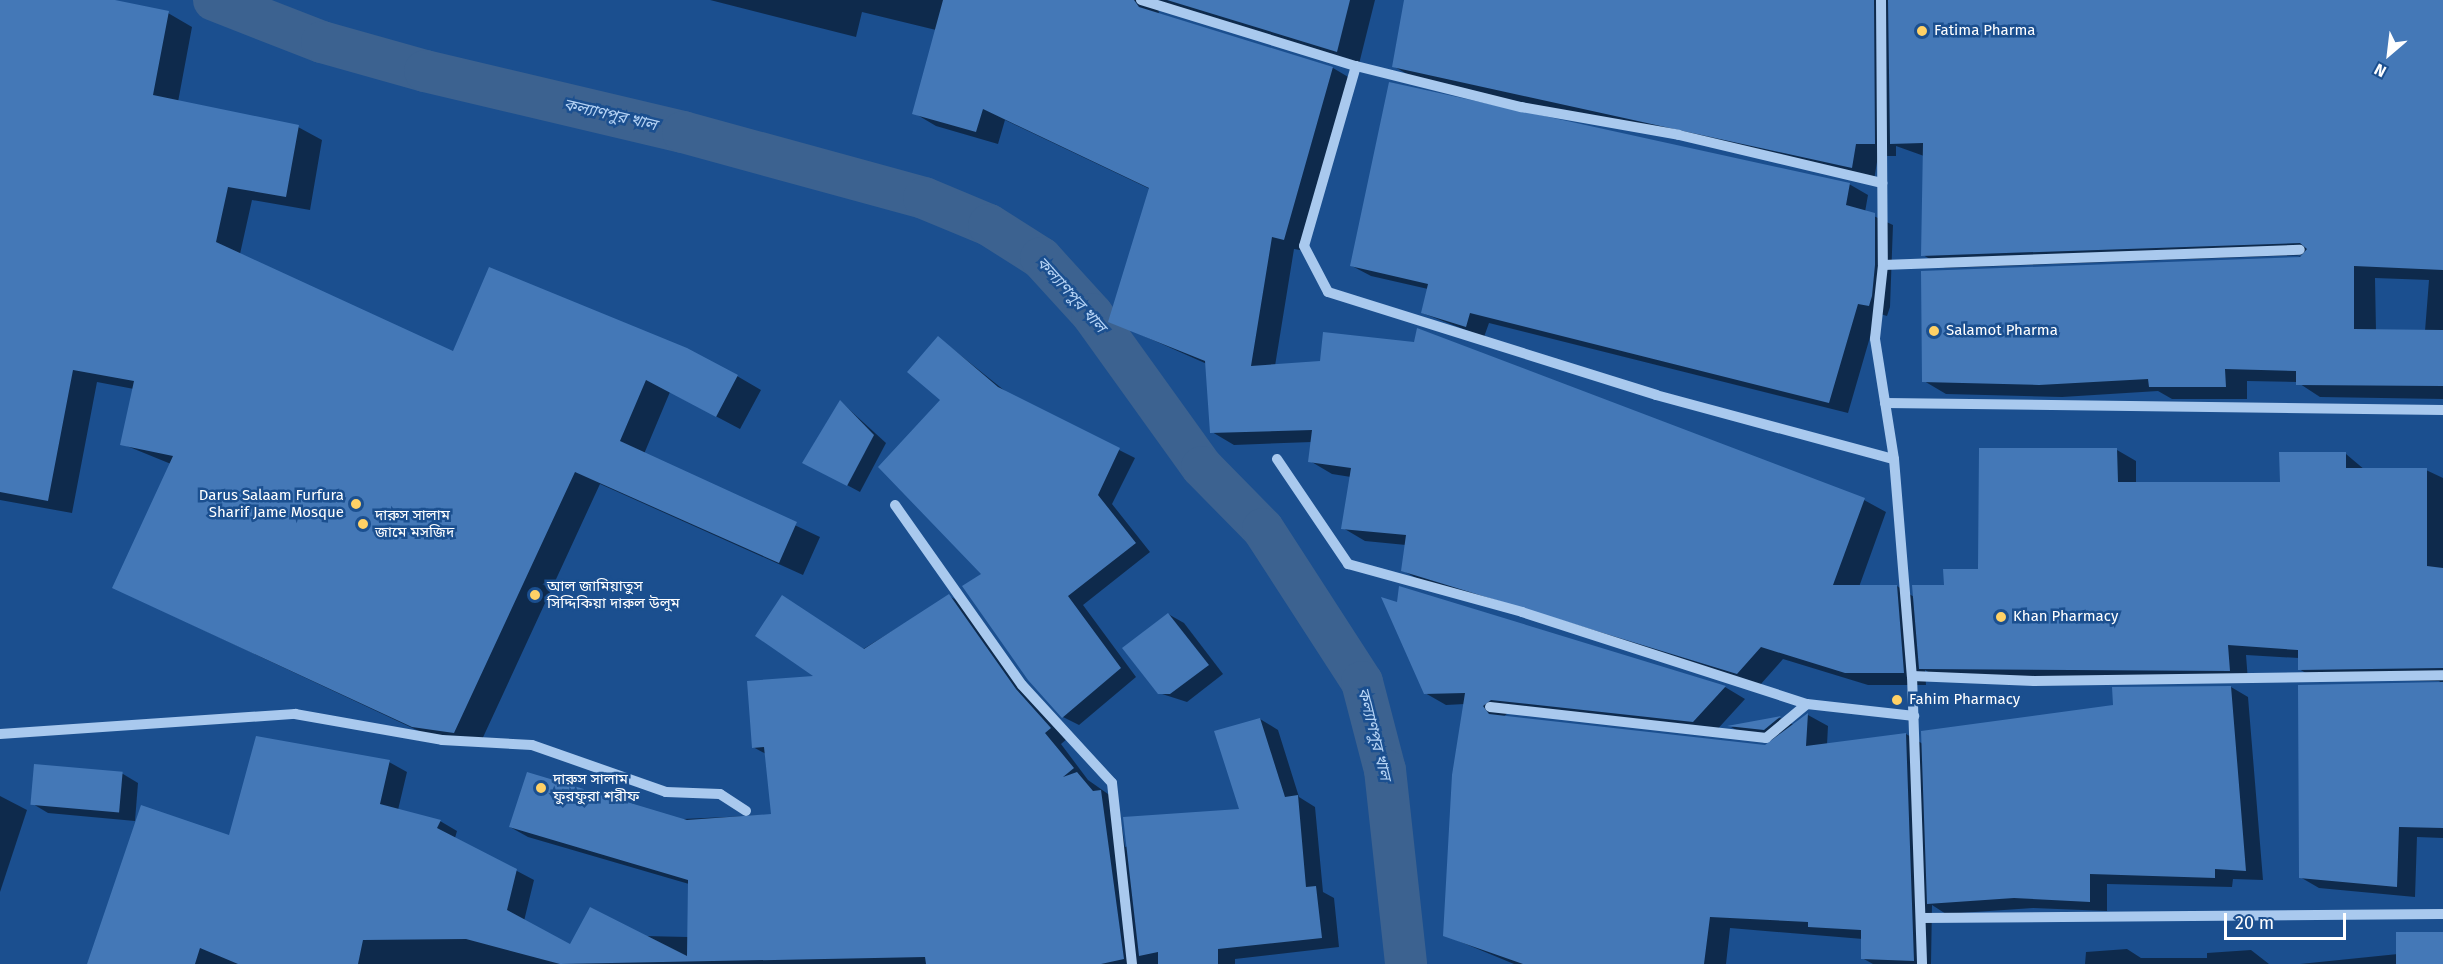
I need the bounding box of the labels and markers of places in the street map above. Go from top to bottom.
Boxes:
place label: Fatima Pharma [1934,22,2035,40]
marker: Fatima Pharma [1915,24,1929,38]
place label: Salamot Pharma [1946,322,2058,340]
marker: Salamot Pharma [1927,324,1941,338]
place label: Darus Salaam Furfura Sharif Jame Mosque [199,486,344,521]
marker: Darus Salaam Furfura Sharif Jame Mosque [349,497,363,511]
place label: দারুস সালাম জামে মসজিদ [375,506,454,541]
marker: দারুস সালাম জামে মসজিদ [356,517,370,531]
place label: আল জামিয়াতুস সিদ্দিকিয়া দারুল উলুম [547,577,680,612]
marker: আল জামিয়াতুস সিদ্দিকিয়া দারুল উলুম [528,588,542,602]
place label: Khan Pharmacy [2013,608,2118,626]
marker: Khan Pharmacy [1994,610,2008,624]
place label: Fahim Pharmacy [1909,691,2020,709]
marker: Fahim Pharmacy [1890,693,1904,707]
place label: দারুস সালাম ফুরফুরা শরীফ [553,770,639,805]
marker: দারুস সালাম ফুরফুরা শরীফ [534,781,548,795]

